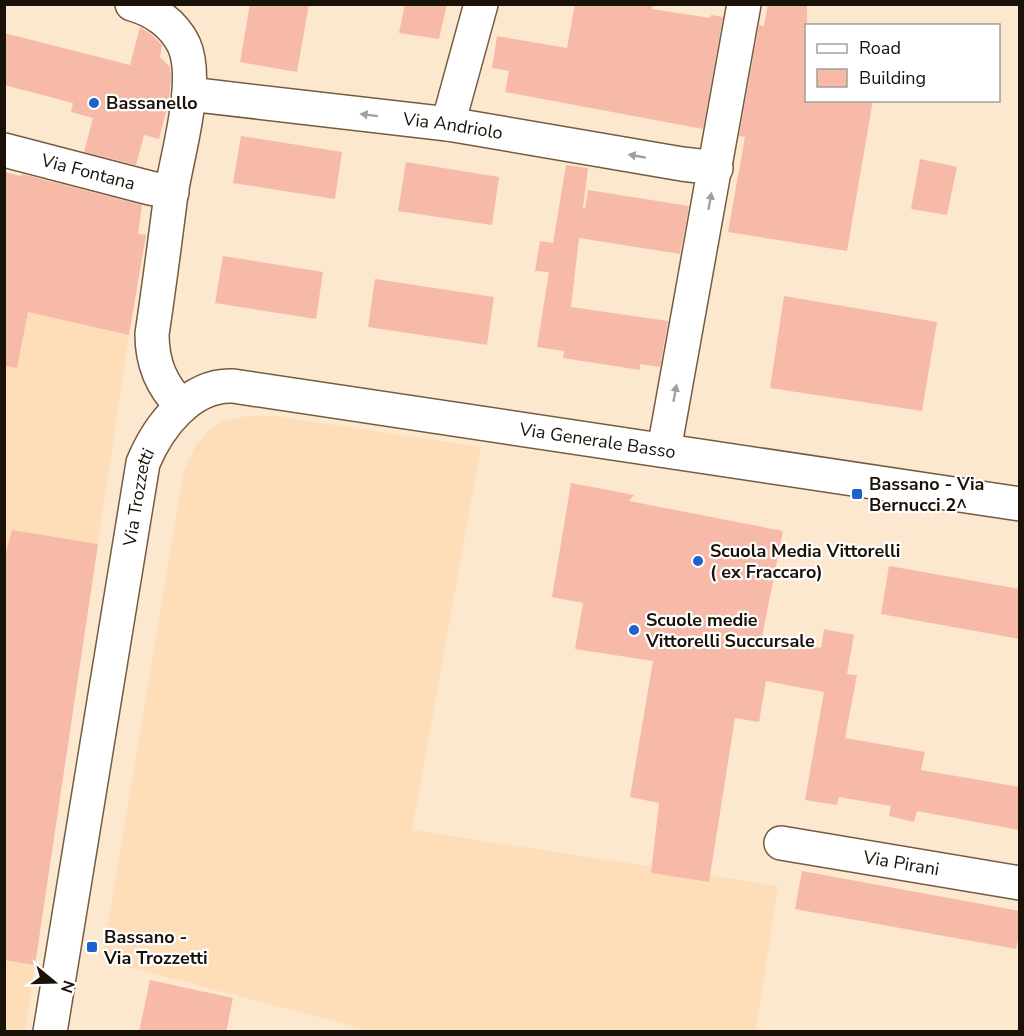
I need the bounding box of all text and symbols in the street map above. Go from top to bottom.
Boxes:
legend [805,24,1000,102]
text: Road [859,36,901,60]
text: Building [859,66,926,90]
place label: Bassanello [106,91,198,115]
marker: Bassanello [87,96,101,110]
street label: Via Andriolo [401,107,505,145]
one-way arrow [360,110,379,119]
street label: Via Fontana [38,148,138,196]
one-way arrow [628,151,647,160]
one-way arrow [706,191,715,210]
one-way arrow [670,383,679,402]
street label: Via Generale Basso [517,417,677,464]
street label: Via Trozzetti [117,444,160,549]
place label: Bassano - Via Bernucci 2^ [869,472,984,517]
marker: Bassano - Via Bernucci 2^ [850,487,864,501]
place label: Scuola Media Vittorelli ( ex Fraccaro) [710,539,900,584]
marker: Scuola Media Vittorelli ( ex Fraccaro) [691,554,705,568]
place label: Scuole medie Vittorelli Succursale [645,608,815,653]
marker: Scuole medie Vittorelli Succursale [627,623,641,637]
street label: Via Pirani [861,845,941,881]
place label: Bassano - Via Trozzetti [103,925,208,970]
marker: Bassano - Via Trozzetti [85,940,99,954]
north arrow [24,952,84,1012]
text: N [55,977,80,996]

